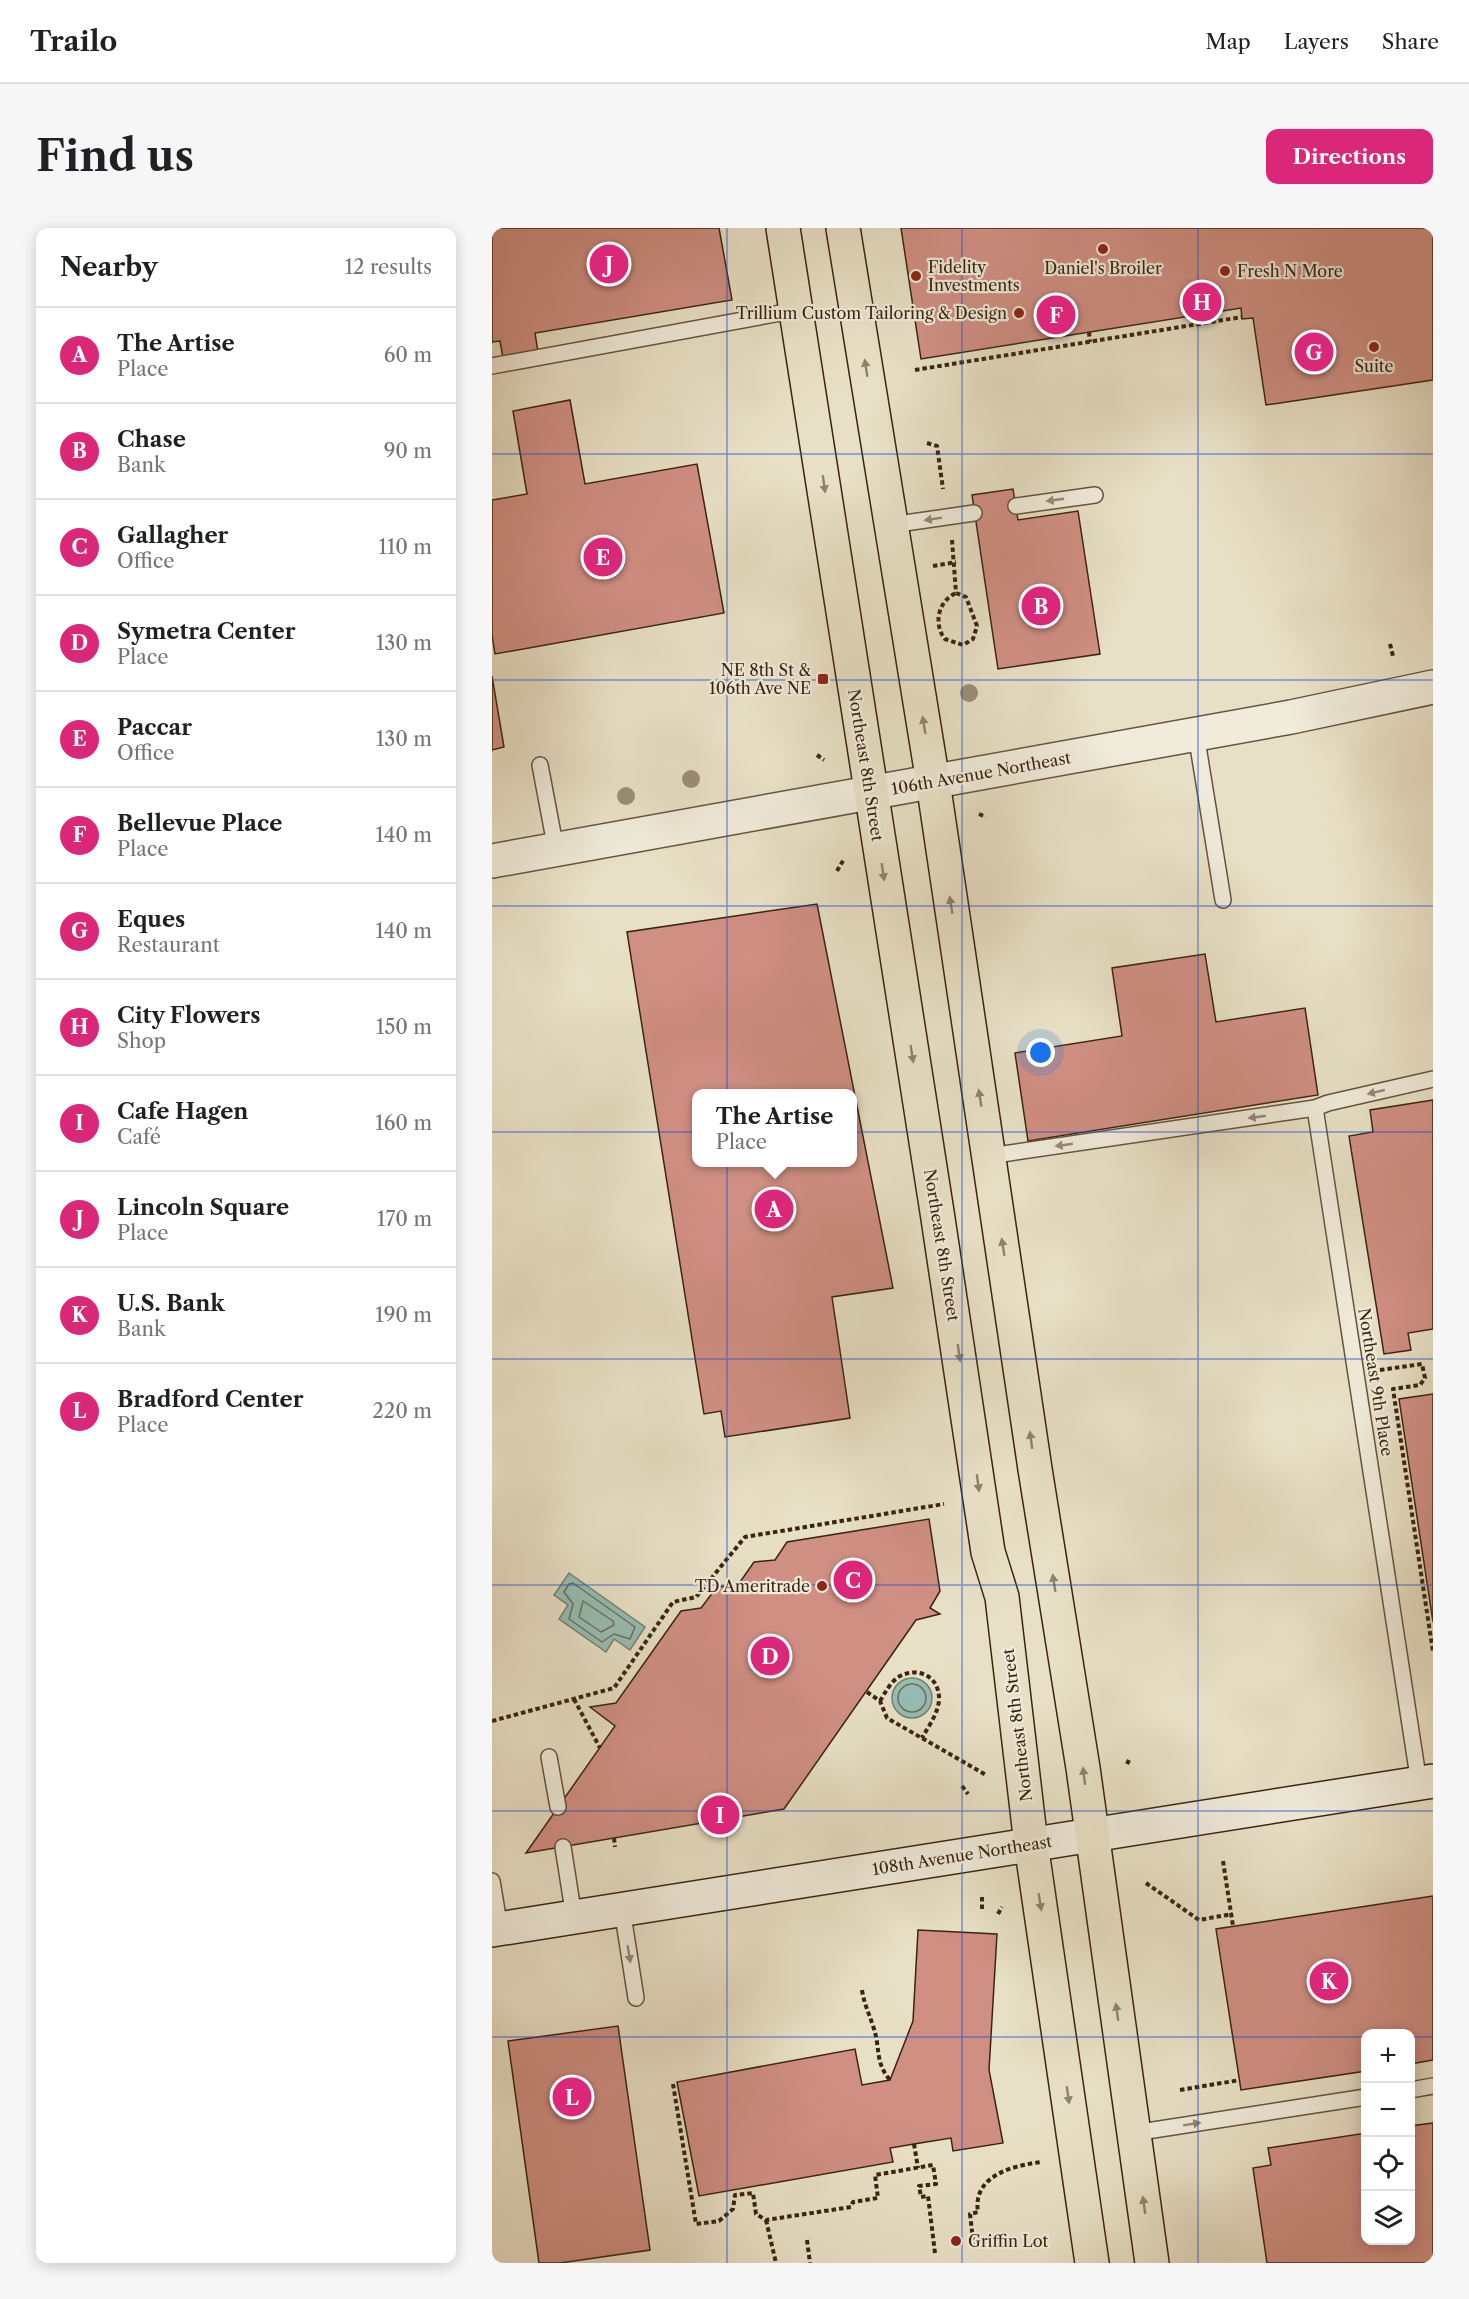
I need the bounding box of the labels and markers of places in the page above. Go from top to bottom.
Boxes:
pin: J [590,242,628,286]
marker: Daniel's Broiler [1096,242,1110,256]
place label: Fidelity Investments [928,257,1020,295]
place label: Daniel's Broiler [1044,258,1162,278]
place label: Fresh N More [1237,261,1343,281]
marker: Fresh N More [1218,264,1232,278]
marker: Fidelity Investments [909,269,923,283]
pin: H [1182,280,1222,325]
pin: F [1036,292,1076,338]
place label: Trillium Custom Tailoring & Design [736,303,1007,323]
marker: Trillium Custom Tailoring & Design [1012,306,1026,320]
pin: G [1294,330,1334,374]
marker: Suite [1367,340,1381,354]
place label: Suite [1355,356,1393,376]
pin: E [584,534,622,580]
pin: B [1022,584,1060,628]
place label: NE 8th St & 106th Ave NE [709,660,811,698]
marker: NE 8th St & 106th Ave NE [816,672,830,686]
pin: A [754,1186,794,1232]
pin: C [834,1558,872,1602]
place label: TD Ameritrade [695,1576,810,1596]
marker: TD Ameritrade [815,1579,829,1593]
pin: D [750,1634,790,1678]
pin: I [700,1792,740,1838]
pin: K [1310,1958,1348,2004]
pin: L [552,2074,592,2120]
place label: Griffin Lot [968,2231,1048,2251]
marker: Griffin Lot [949,2234,963,2248]

